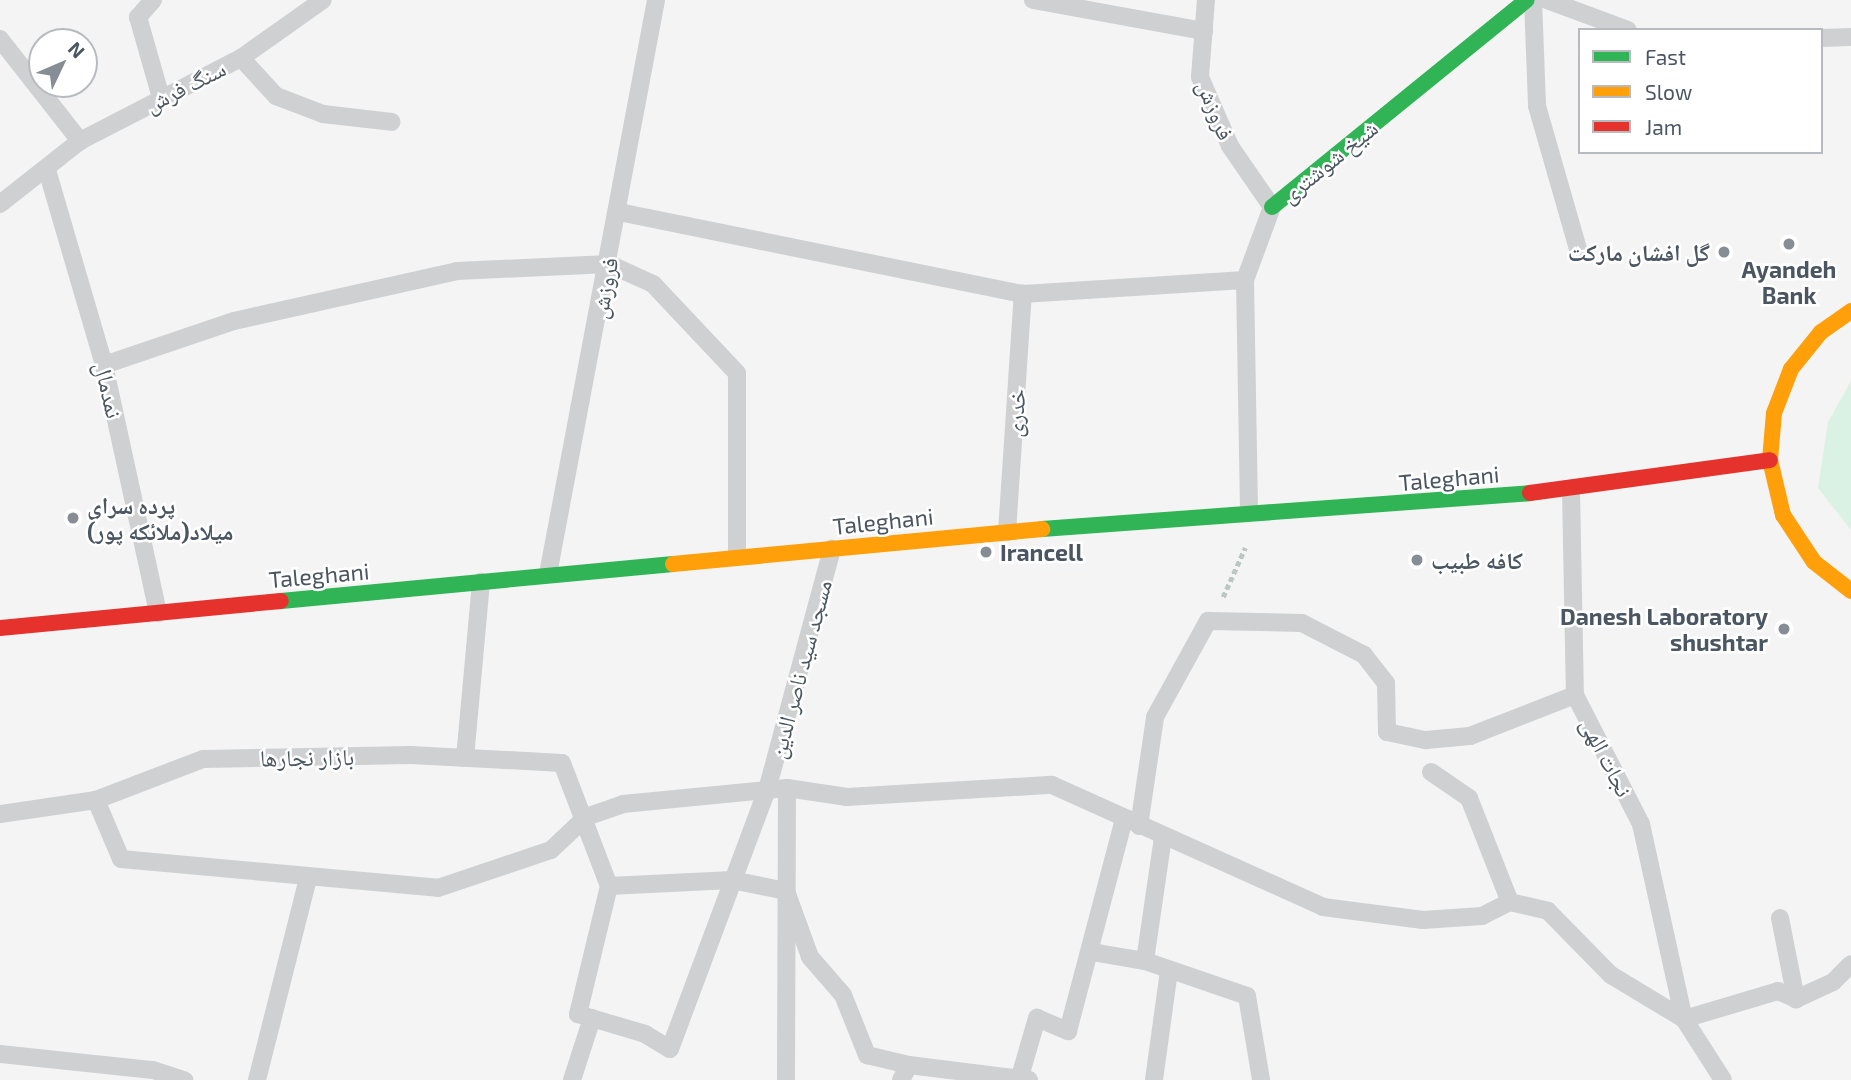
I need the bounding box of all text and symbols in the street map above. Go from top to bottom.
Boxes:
north arrow [28,28,98,98]
legend [1578,28,1823,154]
text: N [64,37,90,62]
text: Fast [1645,44,1686,69]
street label: سنگ فرش [140,54,230,118]
street label: فروزش [1192,76,1240,144]
text: Slow [1645,79,1692,104]
street label: شیخ شوشتری [1275,114,1383,208]
text: Jam [1645,114,1682,139]
marker: Ayandeh Bank [1781,236,1797,252]
place label: گل افشان مارکت [1568,238,1710,266]
marker: گل افشان مارکت [1716,244,1732,260]
street label: فروزش [585,255,623,321]
place label: Ayandeh Bank [1742,255,1836,309]
street label: نمدمال [89,359,129,421]
street label: خدری [1000,388,1030,438]
street label: Taleghani [1398,460,1500,496]
place label: پرده سرای میلاد(ملائکه پور) [87,491,233,545]
street label: Taleghani [831,502,935,540]
marker: پرده سرای میلاد(ملائکه پور) [65,510,81,526]
place label: Irancell [1000,538,1083,566]
marker: Irancell [978,544,994,560]
place label: کافه طبیب [1431,546,1523,574]
marker: کافه طبیب [1409,552,1425,568]
street label: Taleghani [268,557,370,593]
street label: مسجد سید ناصر الدین [763,577,837,761]
place label: Danesh Laboratory shushtar [1560,602,1768,656]
marker: Danesh Laboratory shushtar [1774,619,1794,639]
street label: نجات الهی [1575,713,1639,801]
street label: بازار نجارها [260,742,354,772]

